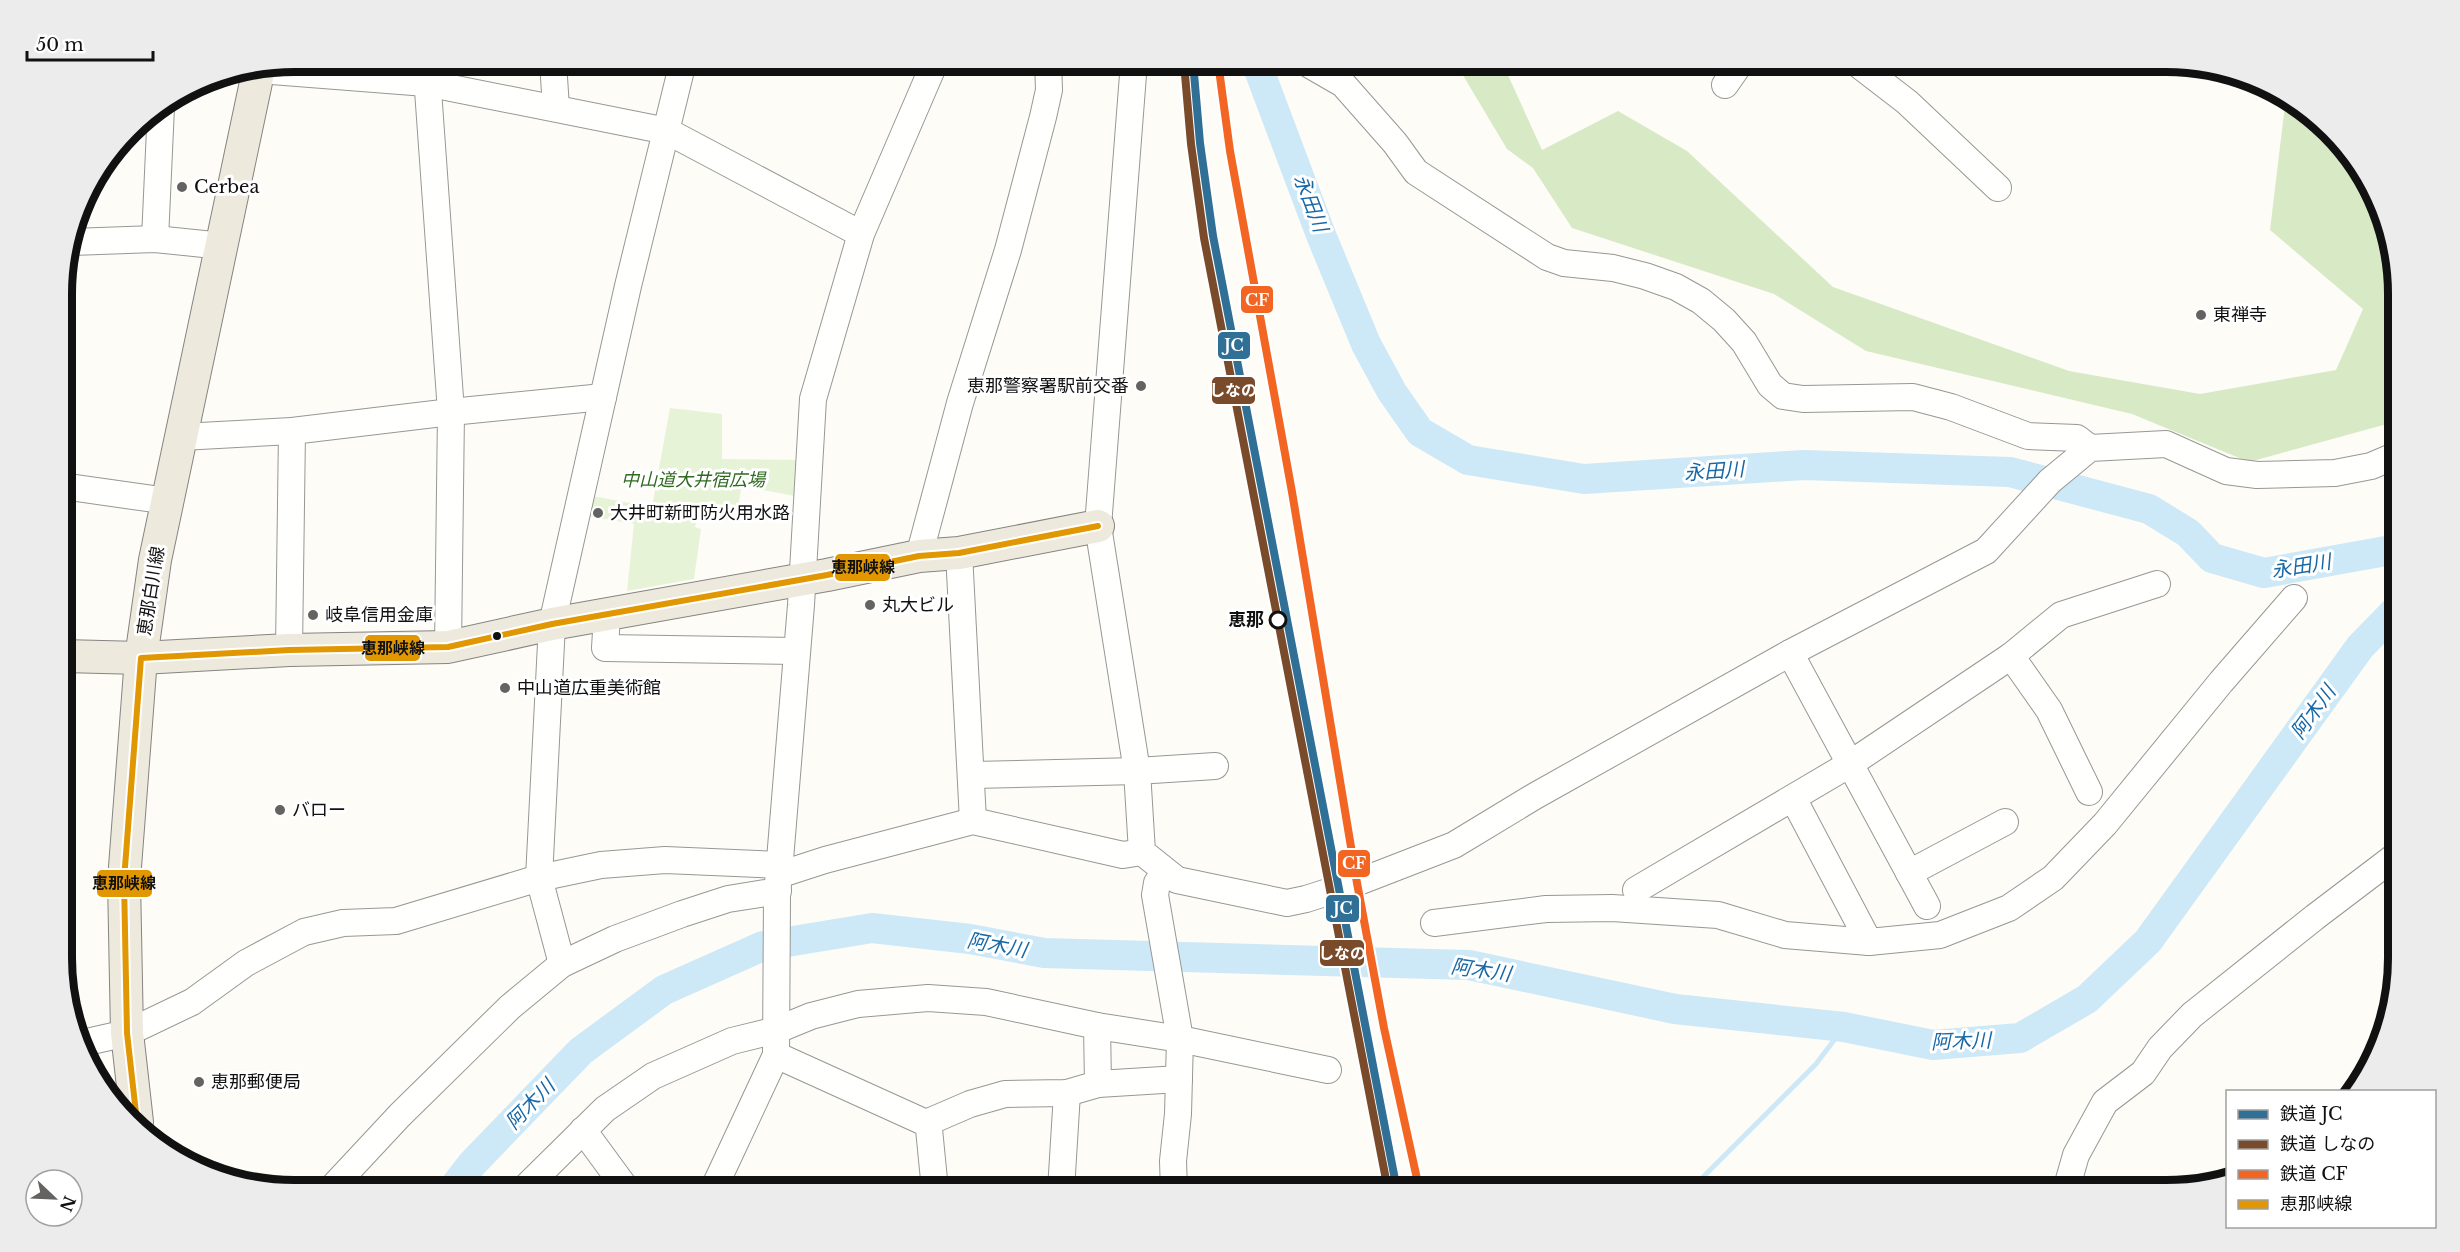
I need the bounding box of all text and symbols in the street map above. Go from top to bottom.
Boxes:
scale bar [27,24,153,62]
text: 50 m [36,34,84,56]
water label: 永田川 [1289,171,1334,237]
place label: Cerbea [194,176,259,198]
marker: Cerbea [175,180,189,194]
line badge: CF [1240,285,1274,314]
text: CF [1245,290,1269,310]
place label: 東禅寺 [2213,304,2267,326]
marker: 東禅寺 [2194,308,2208,322]
line badge: JC [1217,331,1251,360]
text: JC [1221,335,1244,355]
place label: 恵那警察署駅前交番 [967,375,1129,397]
line badge: しなの [1211,376,1256,405]
marker: 恵那警察署駅前交番 [1134,379,1148,393]
text: しなの [1209,380,1257,400]
water label: 永田川 [1683,457,1747,485]
park label: 中山道大井宿広場 [621,469,767,491]
place label: 大井町新町防火用水路 [610,502,790,524]
marker: 大井町新町防火用水路 [591,506,605,520]
street label: 恵那白川線 [133,545,169,637]
water label: 永田川 [2269,549,2334,583]
line badge: 恵那峡線 [834,553,891,582]
text: 恵那峡線 [831,557,895,577]
place label: 丸大ビル [882,594,954,616]
marker: 丸大ビル [863,598,877,612]
place label: 岐阜信用金庫 [325,604,433,626]
marker: 岐阜信用金庫 [306,608,320,622]
place label: 恵那 [1228,609,1264,631]
marker: 恵那 [1269,611,1287,629]
unlabelled marker [491,630,503,642]
line badge: 恵那峡線 [364,634,421,662]
text: 恵那峡線 [361,638,425,658]
place label: 中山道広重美術館 [517,677,661,699]
water label: 阿木川 [2286,679,2342,743]
marker: 中山道広重美術館 [498,681,512,695]
place label: バロー [292,799,346,821]
marker: バロー [273,803,287,817]
line badge: CF [1337,849,1371,878]
text: CF [1342,853,1366,873]
line badge: 恵那峡線 [96,869,153,898]
text: 恵那峡線 [92,873,156,893]
line badge: JC [1325,894,1360,923]
text: JC [1330,898,1353,918]
water label: 阿木川 [965,928,1031,962]
line badge: しなの [1319,939,1365,967]
text: しなの [1318,943,1366,963]
water label: 阿木川 [1450,954,1514,986]
water label: 阿木川 [1931,1028,1993,1054]
place label: 恵那郵便局 [211,1071,301,1093]
water label: 阿木川 [501,1073,561,1134]
marker: 恵那郵便局 [192,1075,206,1089]
legend [2226,1090,2436,1228]
text: 鉄道 JC [2280,1103,2343,1125]
text: 鉄道 しなの [2280,1133,2375,1155]
text: 鉄道 CF [2280,1163,2348,1185]
north arrow [24,1168,84,1228]
text: N [56,1193,80,1215]
text: 恵那峡線 [2280,1193,2352,1215]

